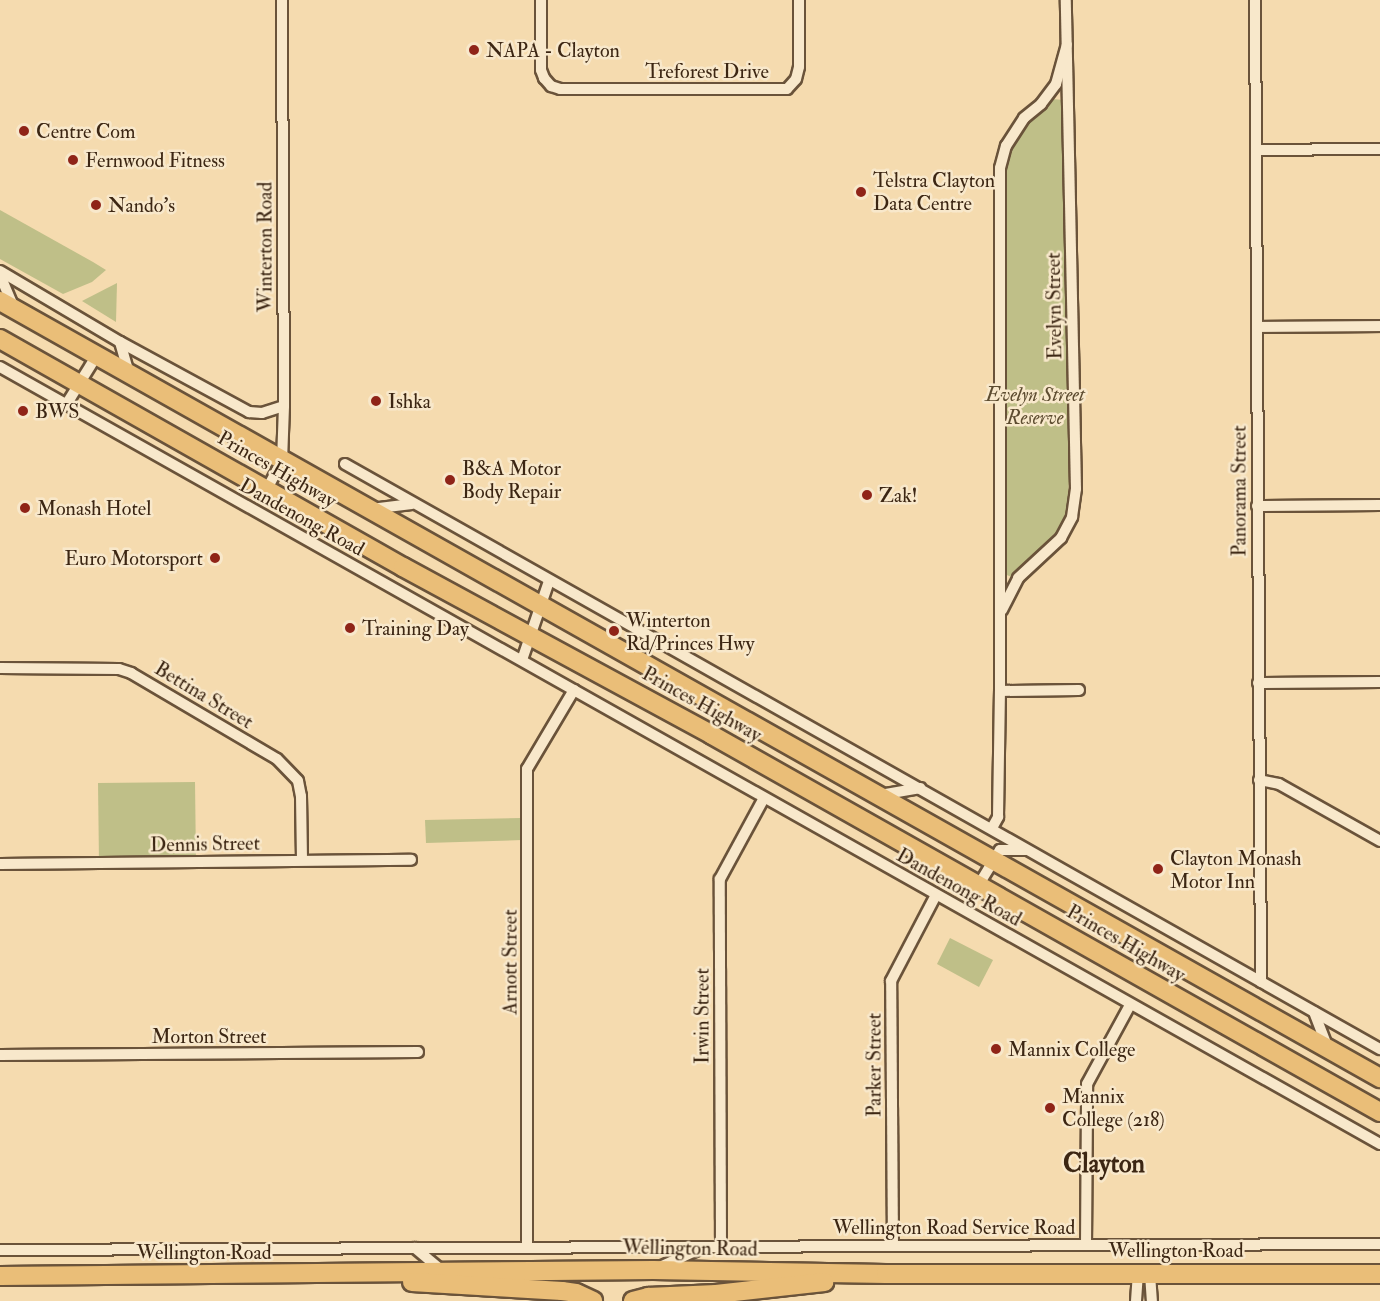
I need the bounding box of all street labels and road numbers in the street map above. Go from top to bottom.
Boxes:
street label: Treforest Drive [645,59,769,83]
street label: Winterton Road [253,182,277,312]
street label: Evelyn Street [1041,252,1067,360]
street label: Princes Highway [213,425,341,513]
street label: Panorama Street [1227,425,1251,557]
street label: Dandenong Road [235,473,369,561]
street label: Bettina Street [150,656,258,734]
street label: Princes Highway [638,661,766,747]
street label: Dennis Street [150,831,260,857]
street label: Dandenong Road [892,843,1026,931]
street label: Princes Highway [1062,899,1190,987]
street label: Arnott Street [498,909,522,1015]
street label: Irwin Street [690,968,714,1064]
street label: Parker Street [862,1013,886,1117]
street label: Morton Street [152,1024,266,1048]
street label: Wellington Road Service Road [833,1215,1075,1239]
street label: Wellington Road [622,1235,758,1261]
street label: Wellington Road [1108,1238,1244,1262]
street label: Wellington Road [136,1240,272,1264]

